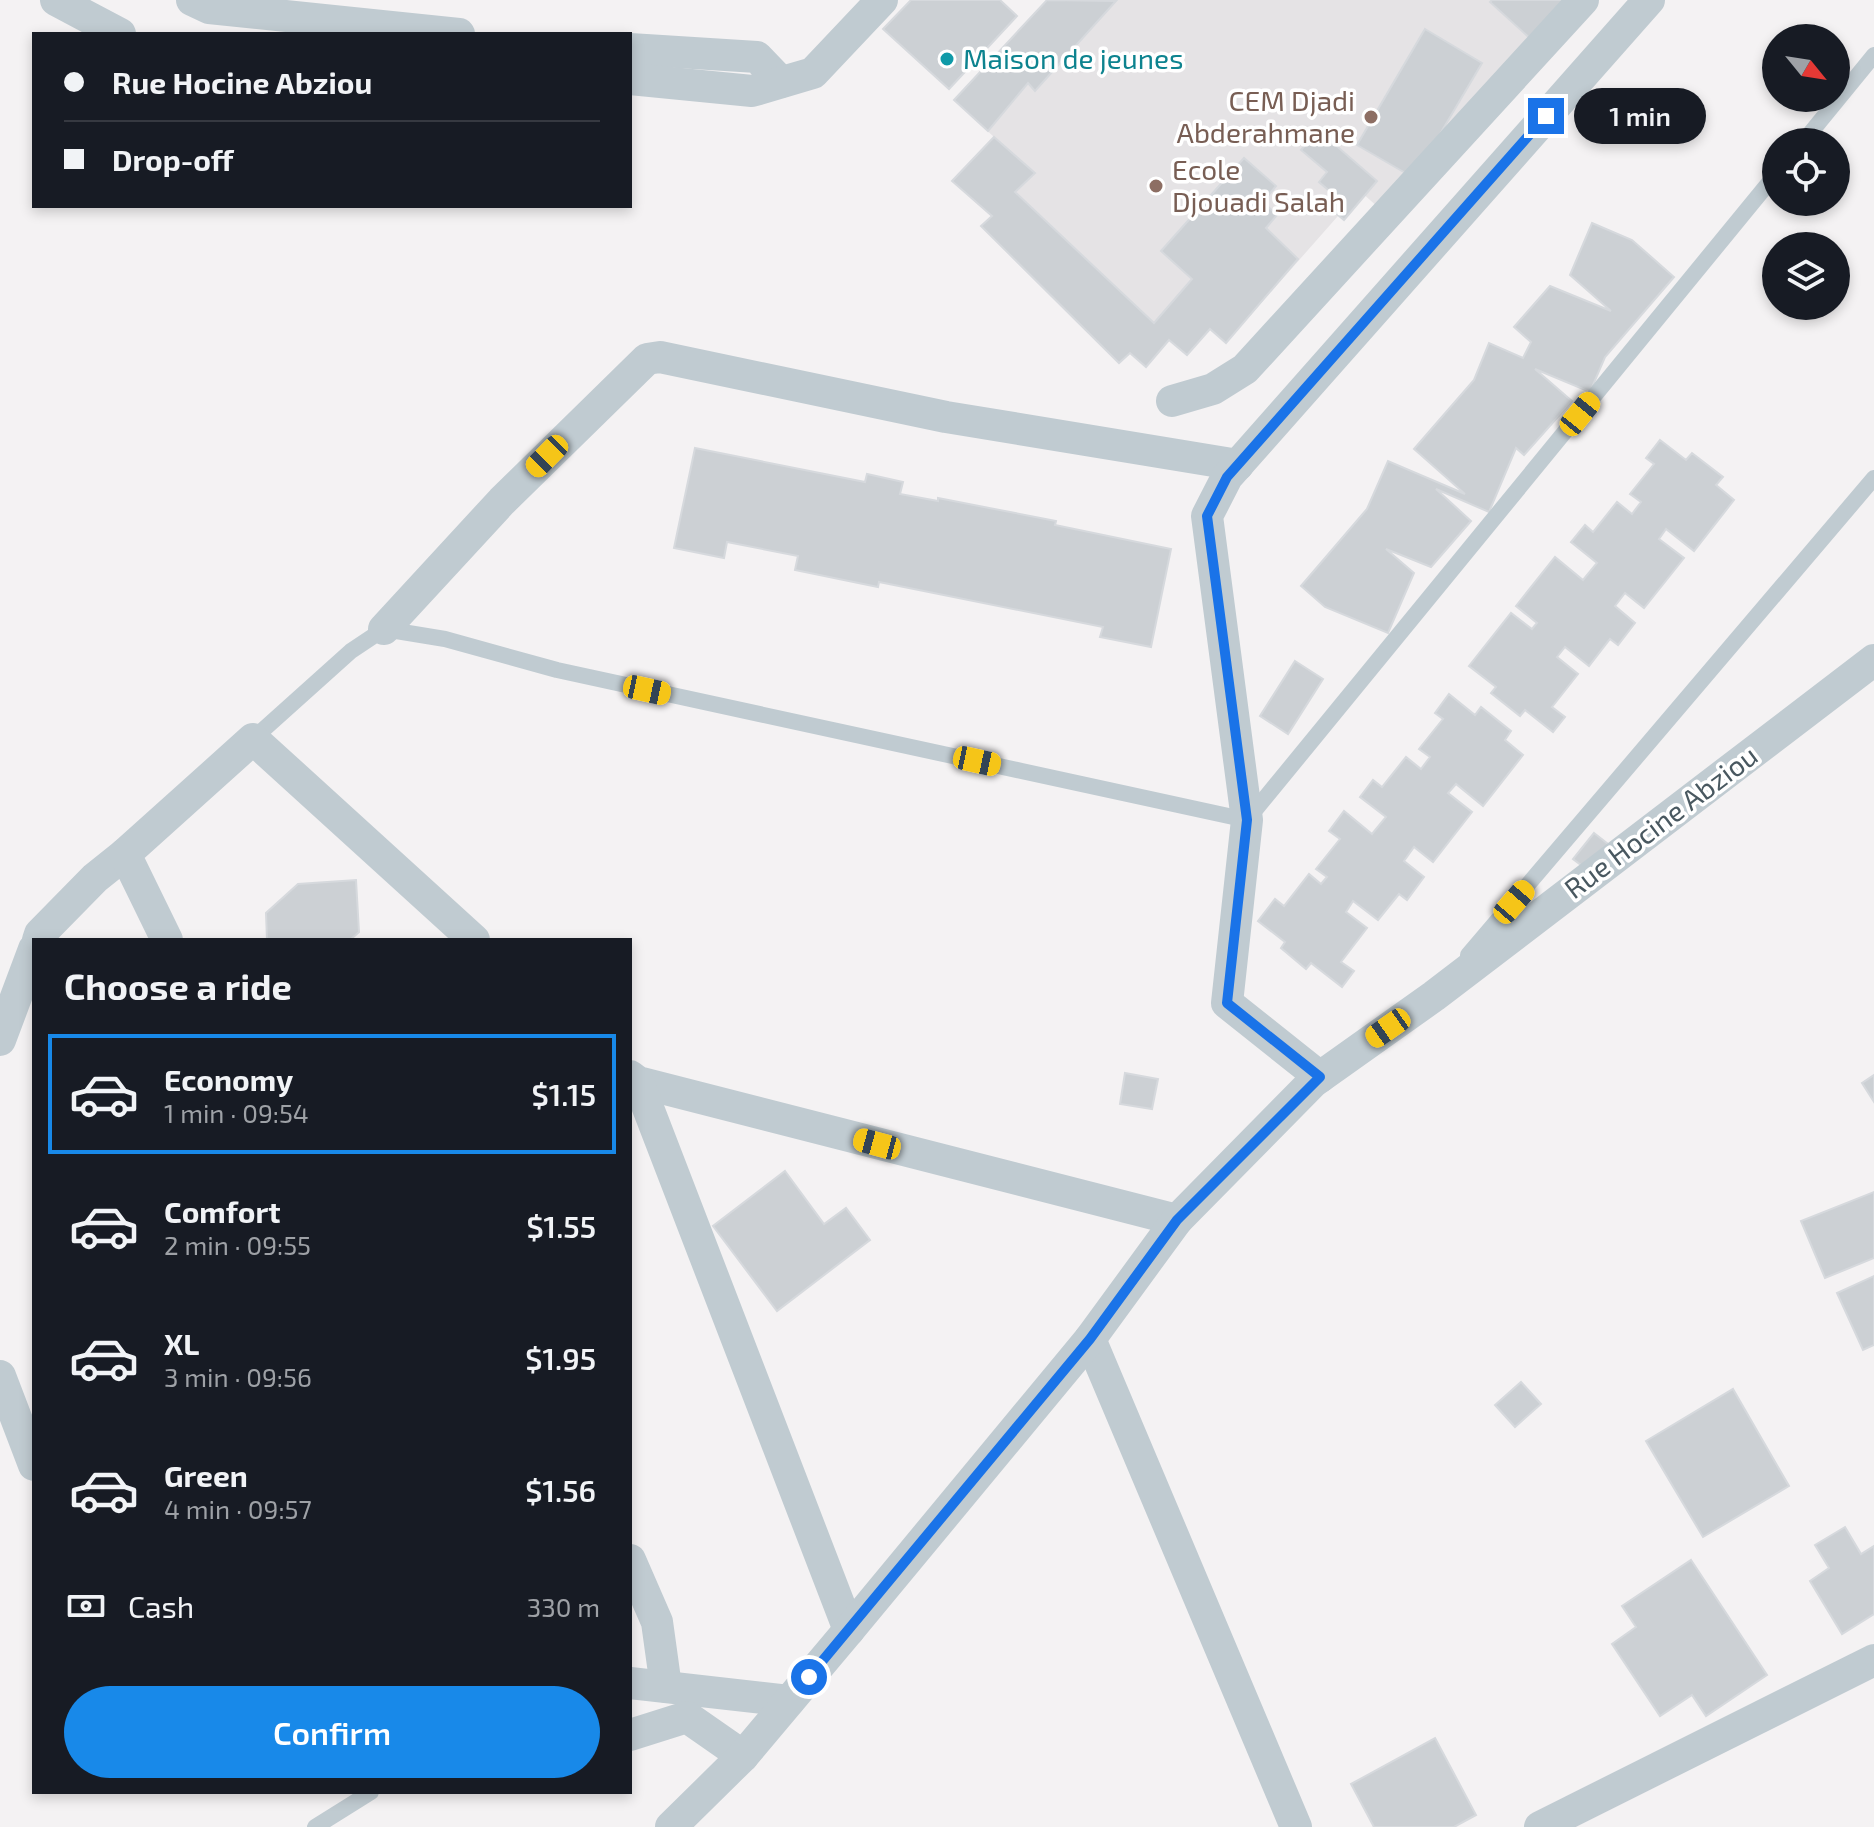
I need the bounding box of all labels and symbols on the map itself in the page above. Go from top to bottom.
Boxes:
north arrow [1762,24,1850,112]
place label: Maison de jeunes [963,41,1183,75]
marker: Maison de jeunes [938,50,956,68]
place label: CEM Djadi Abderahmane [1176,83,1355,149]
callout: 1 min [1574,88,1706,144]
route end [1528,98,1564,134]
marker: CEM Djadi Abderahmane [1362,108,1380,126]
place label: Ecole Djouadi Salah [1172,152,1345,218]
marker: Ecole Djouadi Salah [1147,177,1165,195]
car [1556,388,1604,440]
car [522,431,572,481]
car [621,673,673,707]
street label: Rue Hocine Abziou [1557,737,1764,905]
car [951,744,1003,778]
car [1489,876,1539,928]
car [1361,1004,1415,1052]
car [851,1126,903,1162]
route start [791,1659,827,1695]

